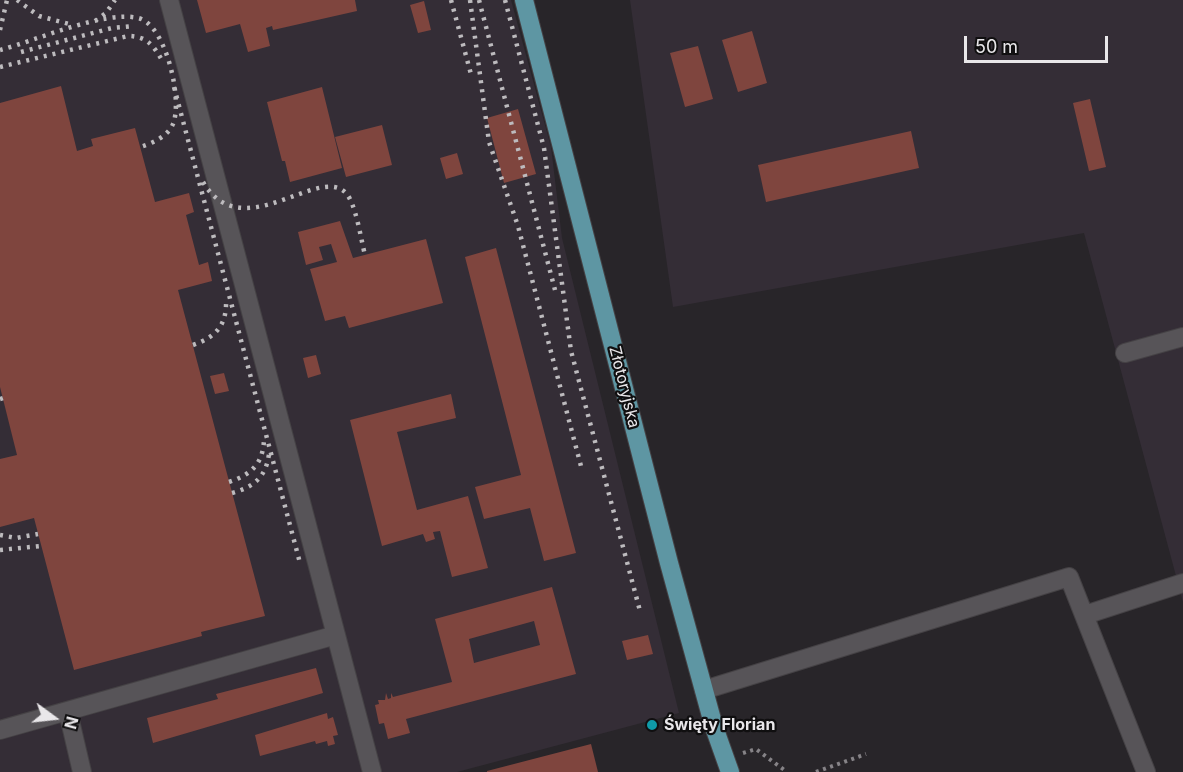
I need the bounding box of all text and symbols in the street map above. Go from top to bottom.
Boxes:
scale bar [967,24,1111,62]
text: 50 m [975,36,1018,57]
street label: Złotoryjska [605,344,643,430]
north arrow [24,688,84,748]
text: N [60,714,83,731]
place label: Święty Florian [664,715,775,735]
marker: Święty Florian [645,718,659,732]

